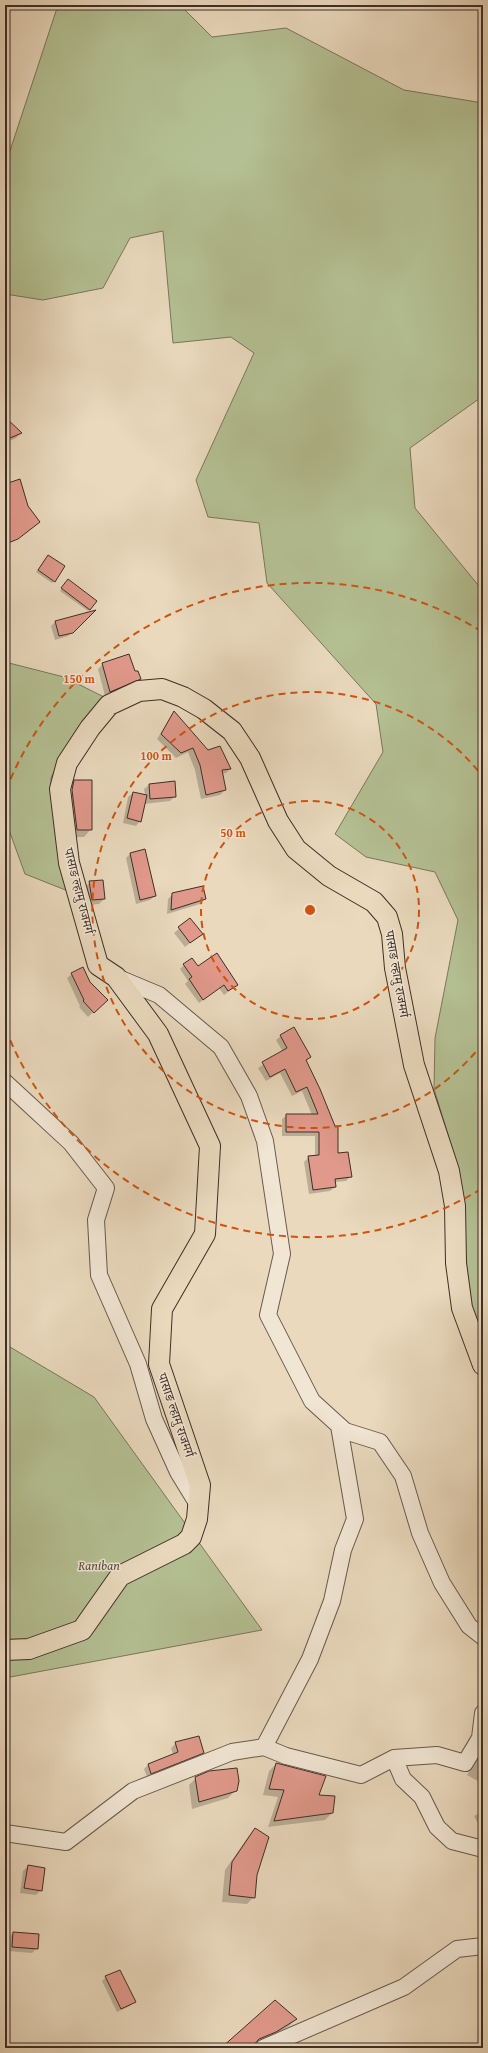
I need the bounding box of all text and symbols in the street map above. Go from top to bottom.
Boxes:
text: 150 m [63,670,96,687]
text: 100 m [140,747,173,764]
text: 50 m [220,824,246,841]
street label: पासाङ ल्हामु राजमर्ग [59,845,99,937]
centre of rings [303,903,317,917]
street label: पासाङ ल्हामु राजमर्ग [380,928,414,1020]
street label: पासाङ ल्हामु राजमर्ग [152,1369,200,1461]
park label: Raniban [77,1556,120,1575]

